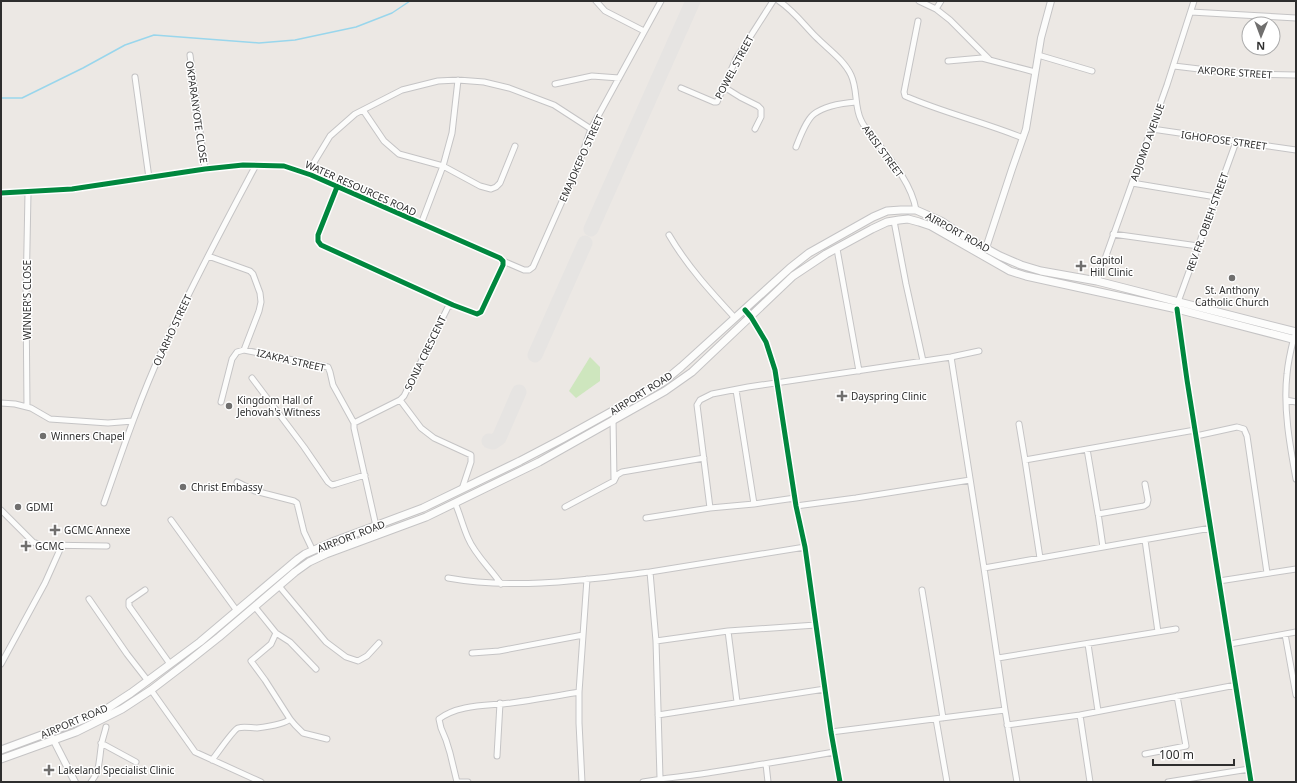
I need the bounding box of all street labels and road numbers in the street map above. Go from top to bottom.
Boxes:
street label: POWEL STREET [711,32,757,101]
street label: OKPARANYOTE CLOSE [183,60,211,164]
street label: AKPORE STREET [1197,62,1273,82]
street label: ADJOMO AVENUE [1126,101,1168,183]
street label: EMAJOKEPO STREET [555,112,607,204]
street label: ARISI STREET [859,122,907,180]
street label: IGHOFOSE STREET [1180,127,1268,153]
street label: WATER RESOURCES ROAD [303,157,419,219]
street label: REV FR. OBIEH STREET [1183,170,1232,273]
street label: AIRPORT ROAD [923,208,993,256]
street label: WINNER'S CLOSE [20,260,34,340]
street label: OLARHO STREET [149,292,195,368]
street label: SONIA CRESCENT [401,313,449,393]
street label: IZAKPA STREET [255,345,327,375]
street label: AIRPORT ROAD [607,368,675,418]
street label: AIRPORT ROAD [315,517,387,555]
street label: AIRPORT ROAD [38,701,110,741]

